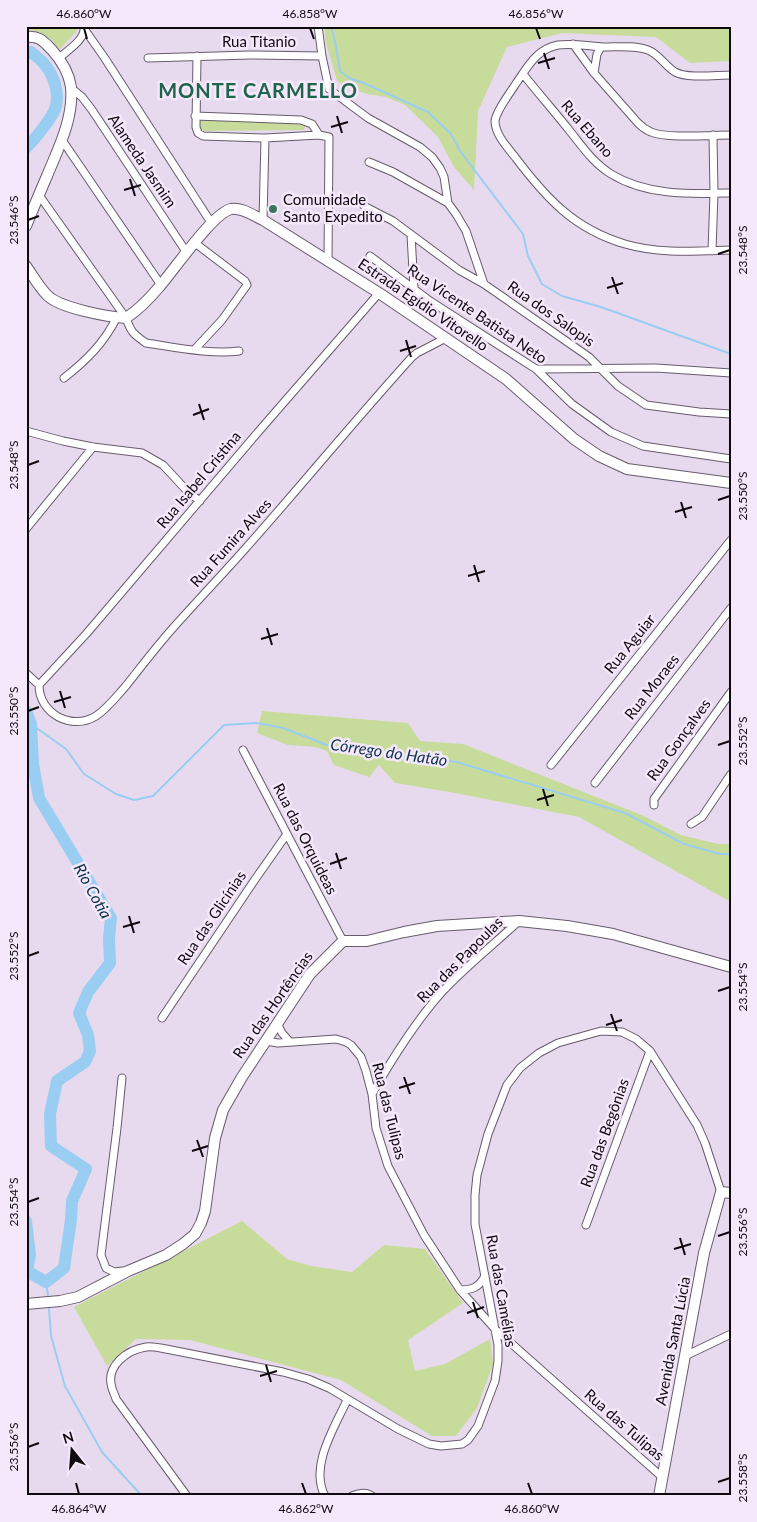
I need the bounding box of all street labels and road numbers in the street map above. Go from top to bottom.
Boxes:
street label: Rua Titanio [222,32,296,50]
street label: Rua Ebano [558,96,618,161]
street label: Alameda Jasmim [105,110,181,211]
street label: Estrada Egídio Vitorello [355,254,492,354]
street label: Rua Vicente Batista Neto [404,260,551,367]
street label: Rua dos Salopis [505,277,599,350]
street label: Rua Isabel Cristina [152,427,244,531]
street label: Rua Fumira Alves [186,494,275,590]
street label: Rua Aguiar [600,610,659,677]
street label: Rua Moraes [620,650,682,723]
street label: Rua Gonçalves [643,695,714,784]
street label: Rua das Orquideas [270,780,342,897]
street label: Rua das Glicínias [173,867,249,968]
street label: Rua das Papoulas [413,913,506,1006]
street label: Rua das Hortências [229,947,316,1061]
street label: Rua das Tulipas [369,1060,411,1161]
street label: Rua das Begônias [576,1076,632,1190]
street label: Rua das Camélias [483,1233,521,1348]
street label: Avenida Santa Lúcia [651,1275,693,1407]
street label: Rua das Tulipas [581,1385,668,1464]

